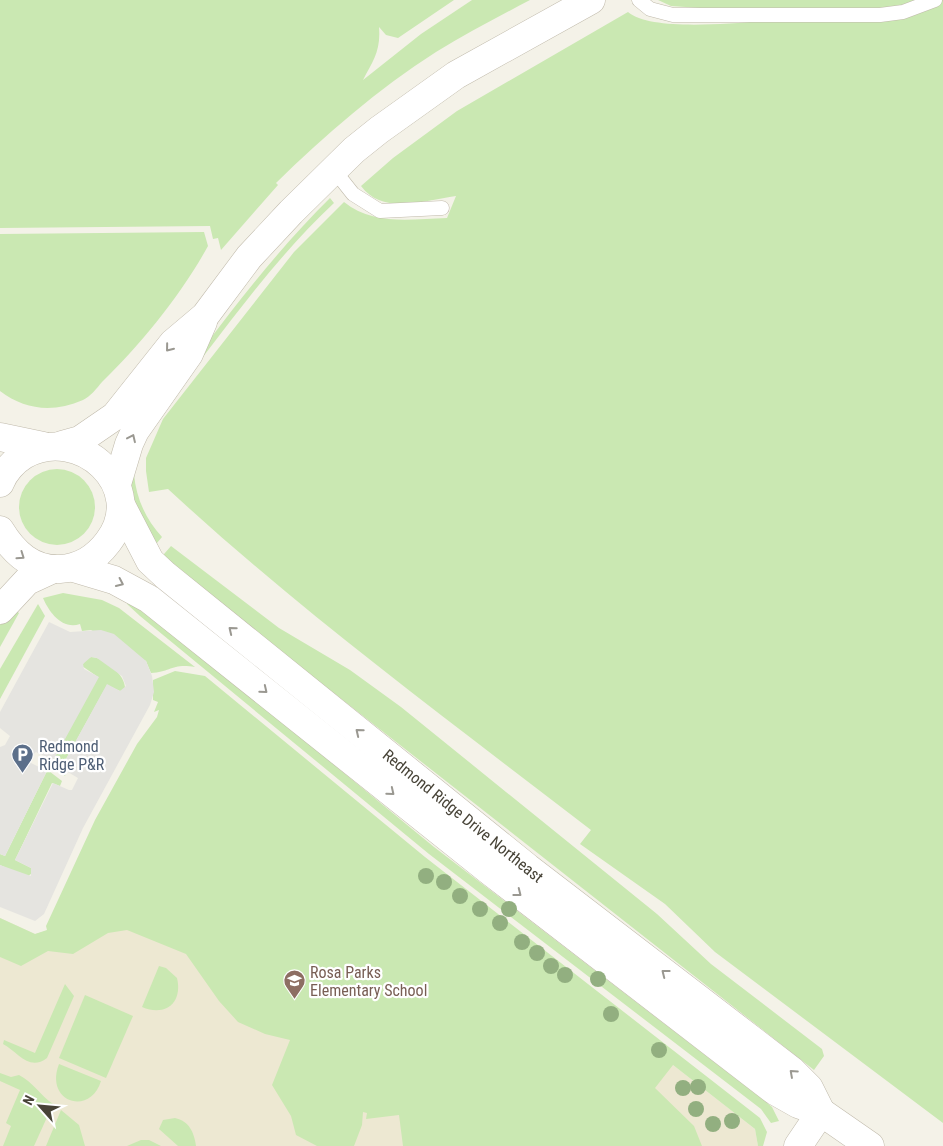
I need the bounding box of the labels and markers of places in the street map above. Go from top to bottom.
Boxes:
place label: Redmond Ridge P&R [39,737,105,774]
parking icon: Redmond Ridge P&R [11,743,35,774]
place label: Rosa Parks Elementary School [310,963,427,1000]
school or university icon: Rosa Parks Elementary School [282,969,306,1000]

